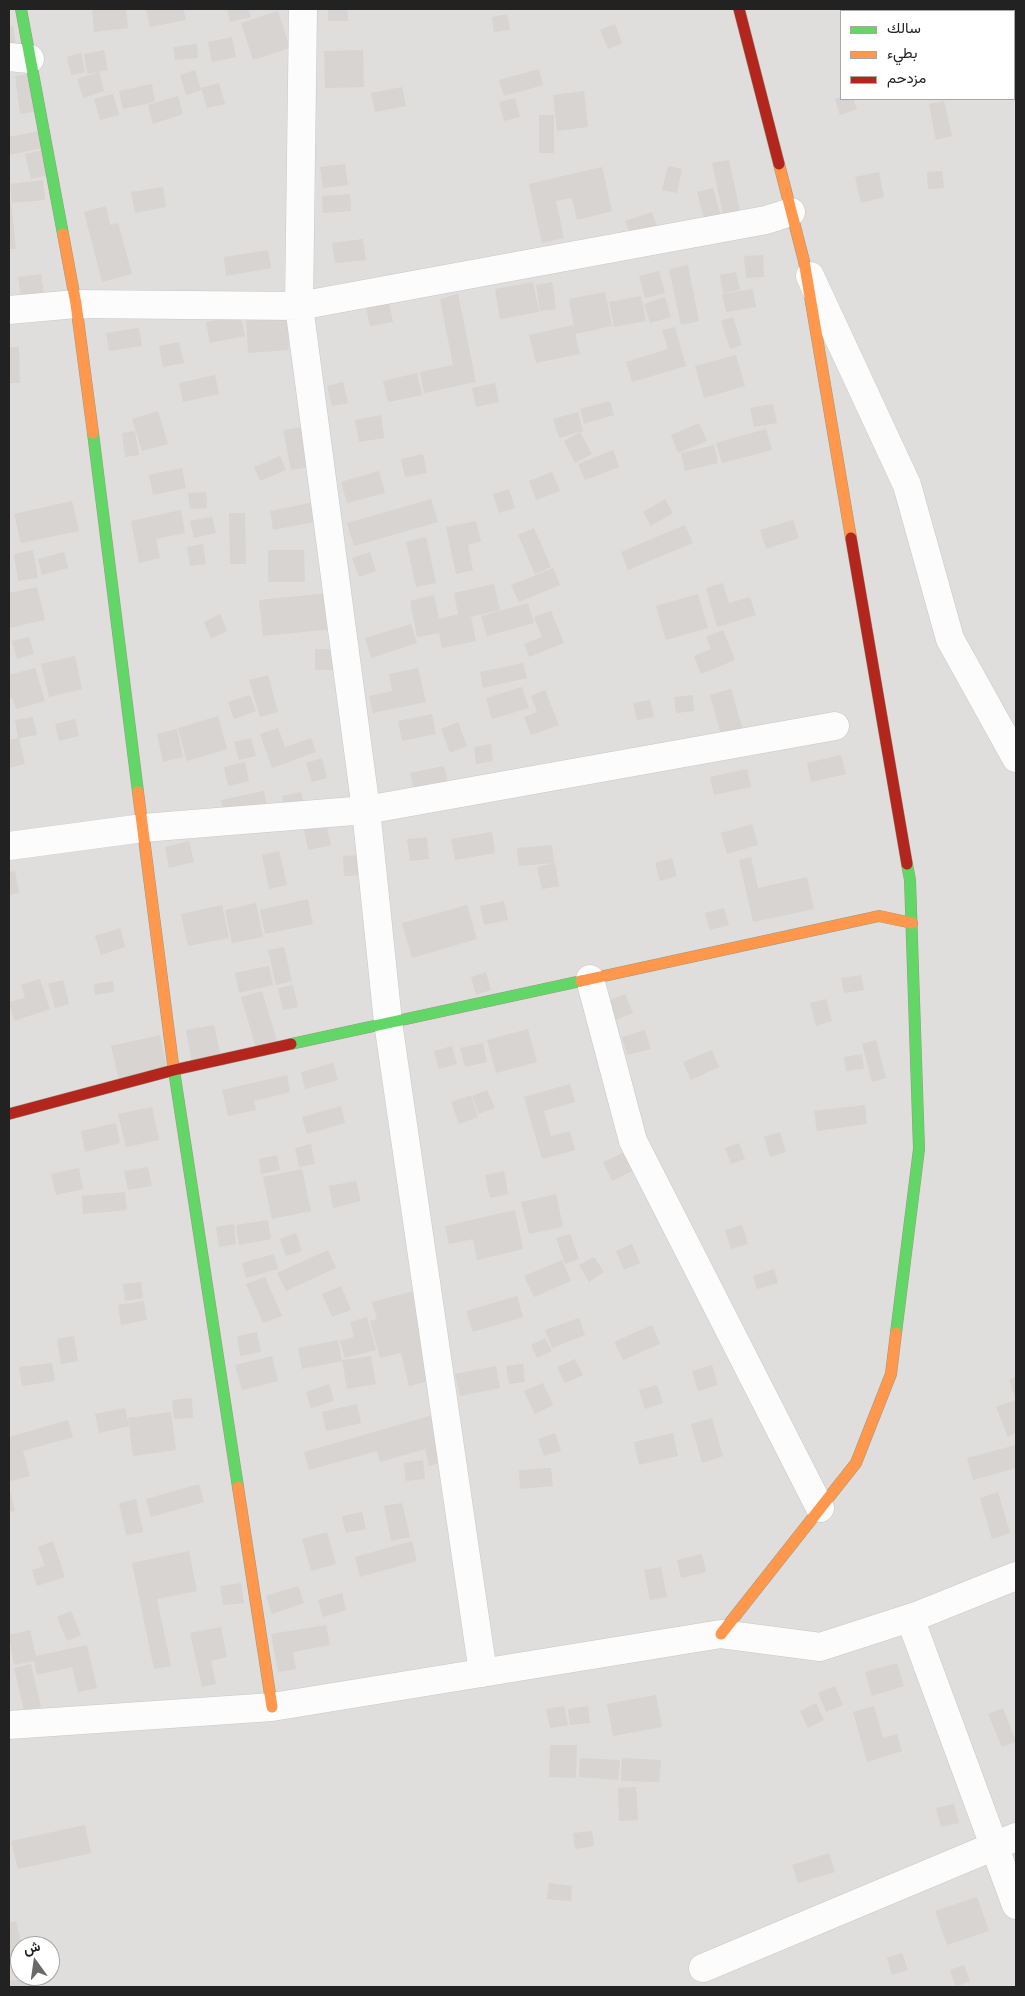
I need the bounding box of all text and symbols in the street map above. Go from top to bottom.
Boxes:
legend [840,10,1015,100]
text: سالك [887,18,921,36]
text: بطيء [887,43,917,61]
text: مزدحم [887,68,926,86]
north arrow [10,1936,60,1986]
text: ش [21,1937,42,1957]

